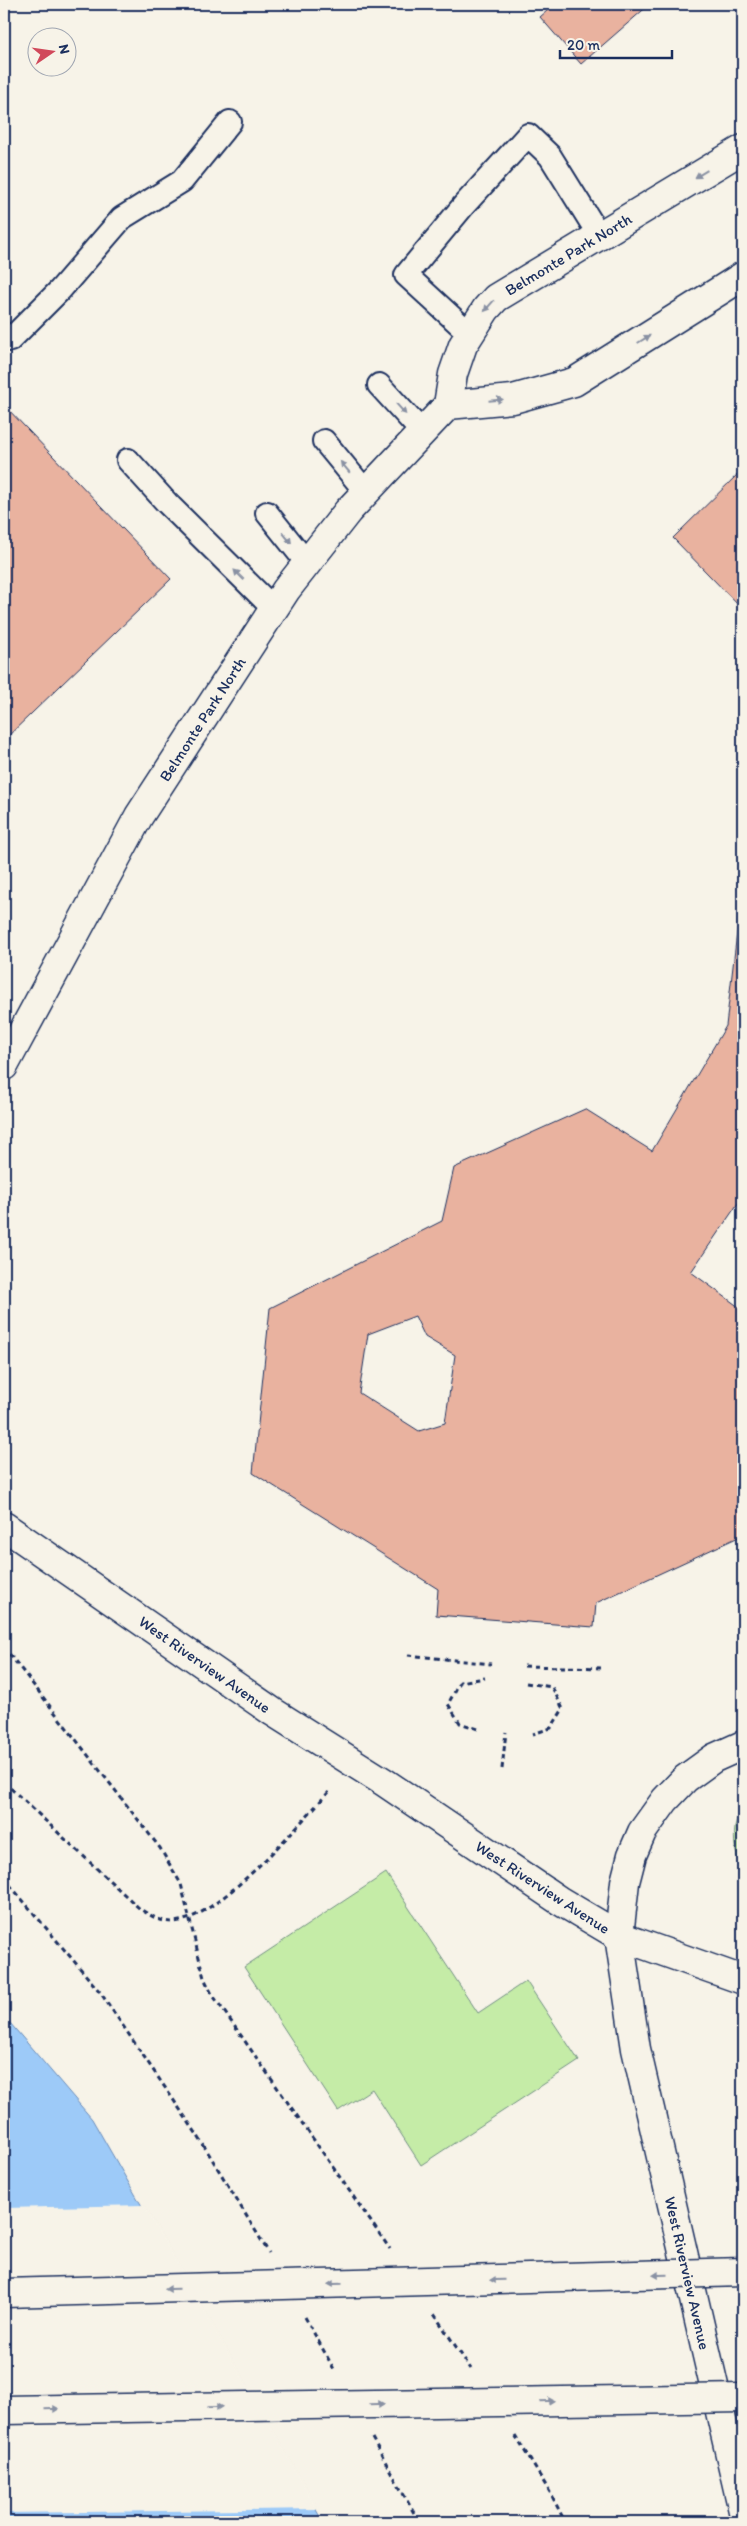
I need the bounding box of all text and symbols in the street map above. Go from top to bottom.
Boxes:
north arrow [28,28,78,78]
scale bar [560,28,672,60]
text: 20 m [567,36,601,54]
text: N [55,43,74,56]
one-way arrow [695,170,708,179]
street label: Belmonte Park North [501,209,636,300]
one-way arrow [484,299,495,312]
one-way arrow [637,334,651,343]
one-way arrow [488,396,504,404]
one-way arrow [395,402,406,415]
one-way arrow [340,461,351,474]
one-way arrow [281,532,292,544]
one-way arrow [233,569,245,581]
street label: Belmonte Park North [155,653,250,785]
street label: West Riverview Avenue [135,1612,274,1717]
street label: West Riverview Avenue [472,1837,614,1938]
street label: West Riverview Avenue [661,2195,714,2352]
one-way arrow [651,2271,667,2279]
one-way arrow [489,2276,505,2284]
one-way arrow [326,2281,342,2289]
one-way arrow [164,2286,180,2294]
one-way arrow [540,2397,556,2405]
one-way arrow [370,2400,386,2408]
one-way arrow [207,2403,223,2411]
one-way arrow [45,2405,61,2413]

